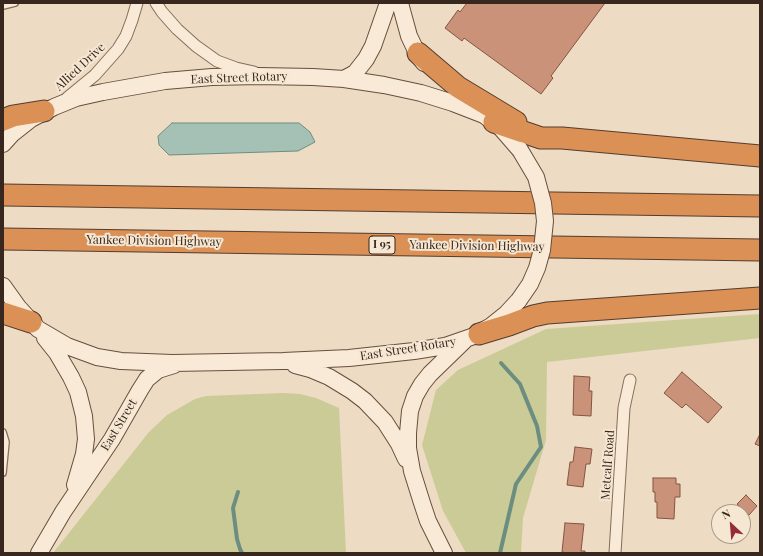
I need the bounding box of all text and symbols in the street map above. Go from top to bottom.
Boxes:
street label: Allied Drive [52,40,108,94]
street label: East Street Rotary [190,69,288,87]
street label: Yankee Division Highway [86,233,222,249]
road number: I 95 [369,236,395,254]
street label: Yankee Division Highway [409,238,545,254]
street label: East Street Rotary [359,334,457,364]
street label: East Street [98,396,140,454]
street label: Metcalf Road [598,430,618,500]
north arrow [711,504,751,544]
text: N [719,505,733,522]

